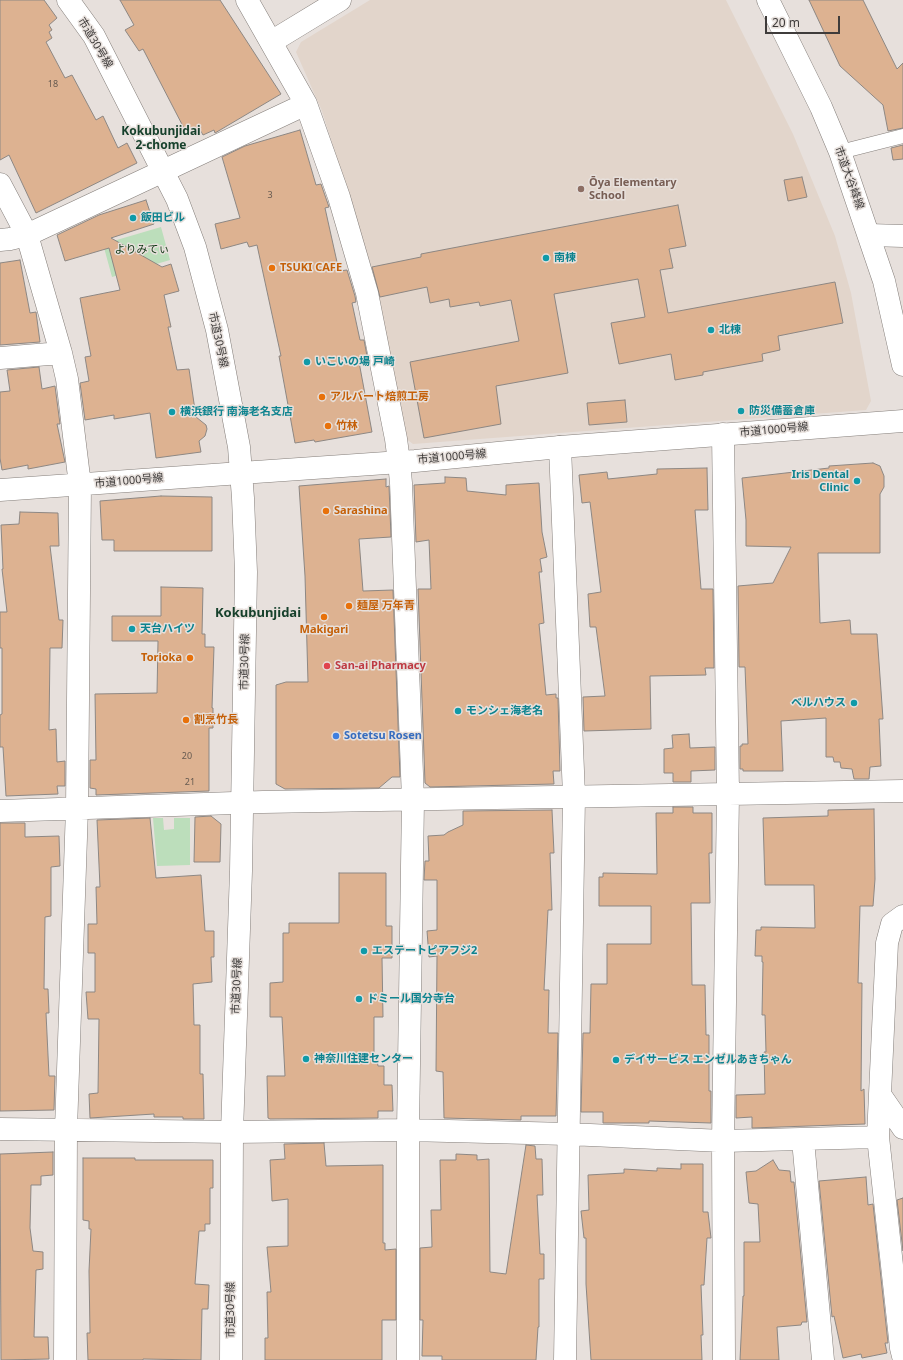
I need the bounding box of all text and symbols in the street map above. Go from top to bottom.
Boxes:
scale bar [767,8,842,34]
text: 20 m [772,14,800,31]
street label: 市道30号線 [75,15,115,71]
house number: 18 [48,79,58,89]
district label: Kokubunjidai 2-chome [121,125,201,153]
street label: 市道大谷峰線 [832,145,866,211]
place label: Ōya Elementary School [589,176,676,202]
marker: Ōya Elementary School [576,184,586,194]
house number: 3 [267,190,273,200]
place label: 飯田ビル [141,211,185,225]
marker: 飯田ビル [128,213,138,223]
park label: よりみてぃ [115,243,169,257]
place label: 南棟 [554,251,576,265]
marker: 南棟 [541,253,551,263]
place label: TSUKI CAFE [280,261,342,275]
marker: TSUKI CAFE [267,263,277,273]
street label: 市道30号線 [206,311,230,369]
place label: 北棟 [719,323,741,337]
marker: 北棟 [706,325,716,335]
place label: いこいの場 戸崎 [315,355,395,369]
marker: いこいの場 戸崎 [302,357,312,367]
place label: アルバート焙煎工房 [330,390,429,404]
marker: アルバート焙煎工房 [317,392,327,402]
place label: 防災備蓄倉庫 [749,404,815,418]
place label: 横浜銀行 南海老名支店 [180,405,293,419]
marker: 防災備蓄倉庫 [736,406,746,416]
marker: 横浜銀行 南海老名支店 [167,407,177,417]
place label: 竹林 [336,419,358,433]
street label: 市道1000号線 [739,420,809,440]
marker: 竹林 [323,421,333,431]
street label: 市道1000号線 [417,447,487,467]
place label: Iris Dental Clinic [792,468,849,494]
street label: 市道1000号線 [94,471,164,491]
marker: Iris Dental Clinic [852,476,862,486]
place label: Sarashina [334,504,388,518]
marker: Sarashina [321,506,331,516]
place label: 麺屋 万年青 [357,599,415,613]
marker: 麺屋 万年青 [344,601,354,611]
district label: Kokubunjidai [215,605,301,621]
marker: Makigari [319,612,329,622]
place label: 天台ハイツ [140,622,195,636]
place label: Makigari [300,623,348,637]
marker: 天台ハイツ [127,624,137,634]
street label: 市道30号線 [238,634,252,690]
place label: Torioka [141,651,182,665]
marker: Torioka [185,653,195,663]
place label: San-ai Pharmacy [335,659,426,673]
marker: San-ai Pharmacy [322,661,332,671]
place label: ベルハウス [791,696,846,710]
marker: ベルハウス [849,698,859,708]
place label: モンシェ海老名 [466,704,543,718]
marker: モンシェ海老名 [453,706,463,716]
place label: 割烹竹長 [194,713,238,727]
marker: 割烹竹長 [181,715,191,725]
place label: Sotetsu Rosen [344,729,422,743]
marker: Sotetsu Rosen [331,731,341,741]
house number: 20 [182,751,192,761]
house number: 21 [185,777,195,787]
place label: エステートピアフジ2 [372,944,477,958]
marker: エステートピアフジ2 [359,946,369,956]
street label: 市道30号線 [229,957,245,1015]
place label: ドミール国分寺台 [367,992,455,1006]
marker: ドミール国分寺台 [354,994,364,1004]
place label: 神奈川住建センター [314,1052,413,1066]
place label: デイサービス エンゼルあきちゃん [624,1053,792,1067]
marker: 神奈川住建センター [301,1054,311,1064]
marker: デイサービス エンゼルあきちゃん [611,1055,621,1065]
street label: 市道30号線 [224,1282,238,1338]

